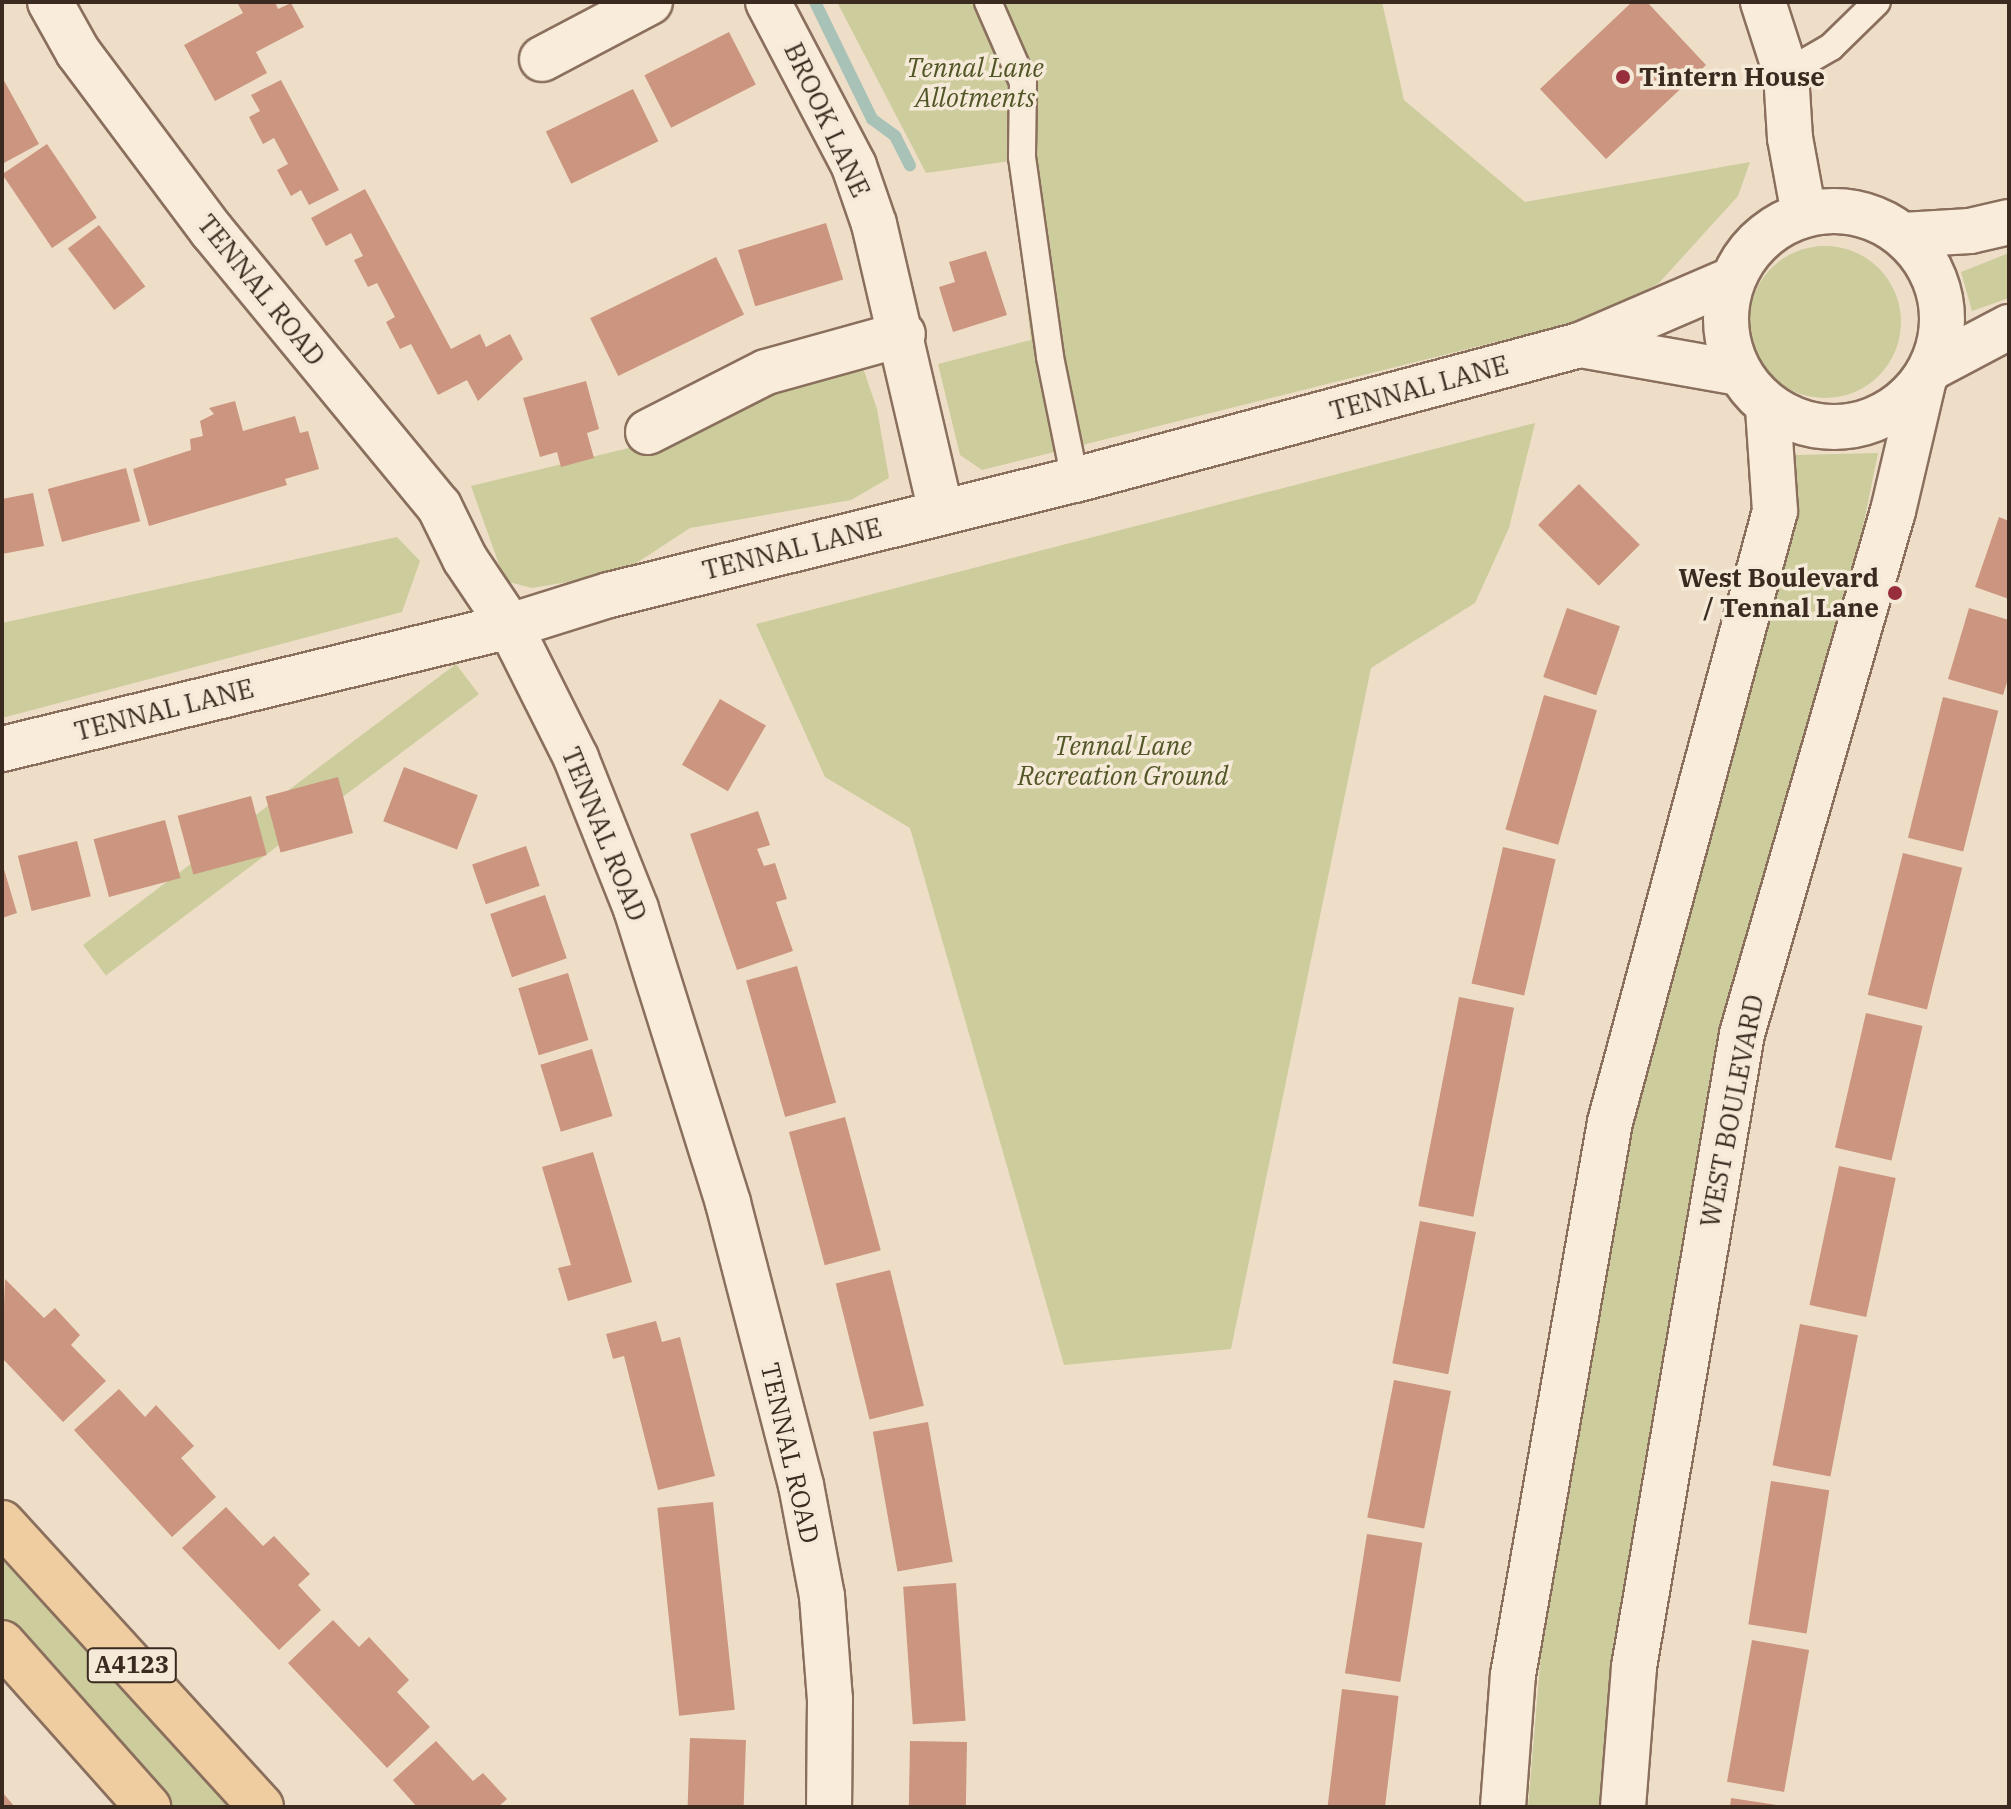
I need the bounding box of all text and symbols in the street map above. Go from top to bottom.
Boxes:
street label: BROOK LANE [778,38,876,202]
park label: Tennal Lane Allotments [906,52,1044,114]
place label: Tintern House [1639,61,1825,93]
marker: Tintern House [1614,68,1632,86]
street label: TENNAL ROAD [191,208,331,372]
street label: TENNAL LANE [1326,349,1512,427]
street label: TENNAL LANE [699,512,885,586]
place label: West Boulevard / Tennal Lane [1679,562,1879,624]
marker: West Boulevard / Tennal Lane [1886,584,1904,602]
street label: TENNAL LANE [71,673,257,747]
park label: Tennal Lane Recreation Ground [1018,730,1228,792]
street label: TENNAL ROAD [555,743,653,925]
street label: WEST BOULEVARD [1694,992,1770,1230]
street label: TENNAL ROAD [754,1360,826,1546]
road number: A4123 [86,1645,178,1685]

